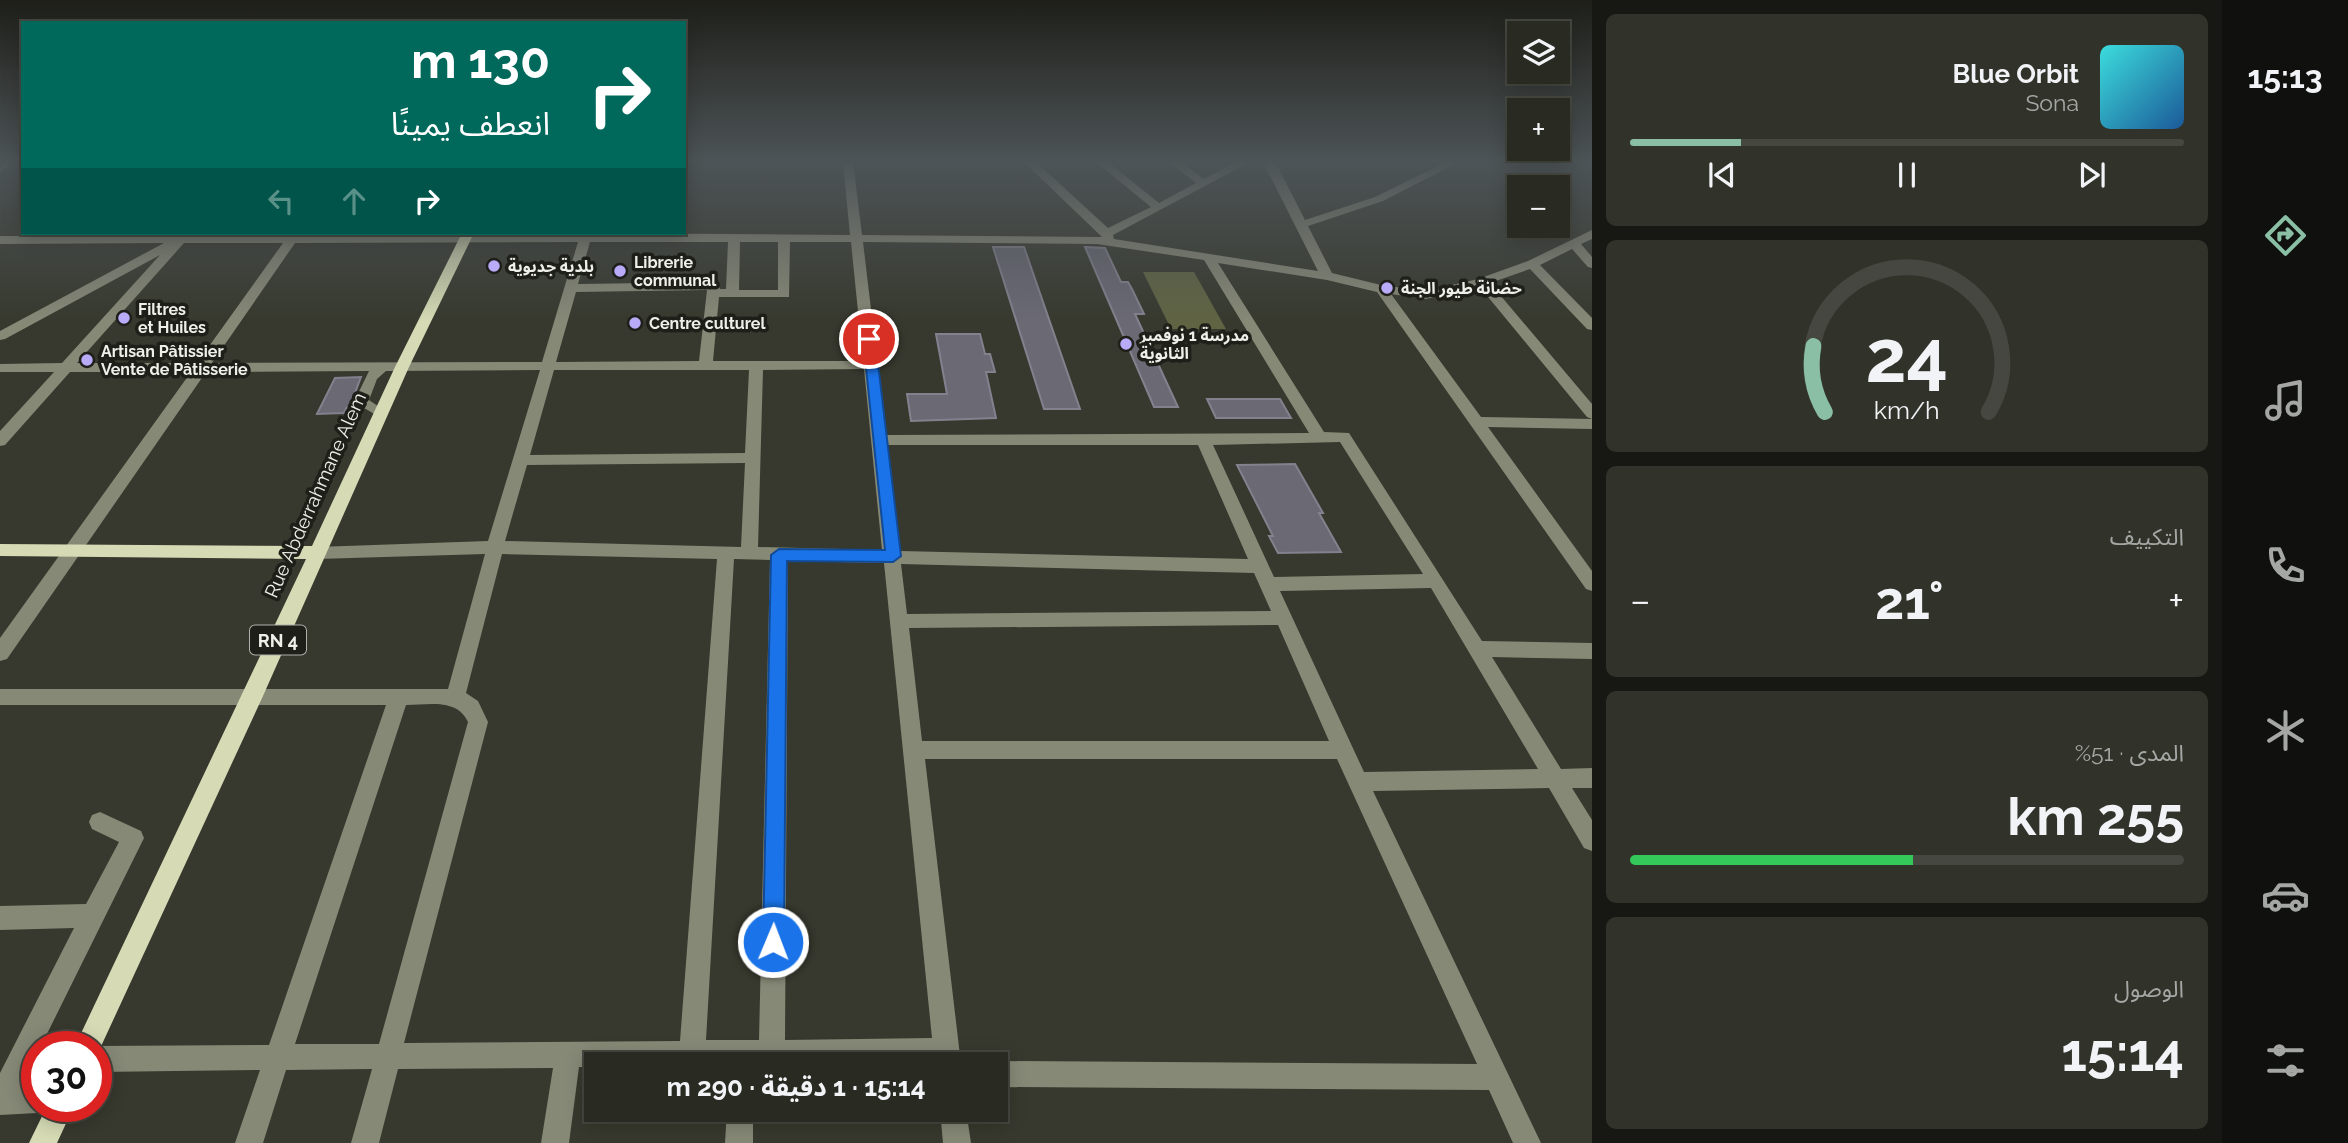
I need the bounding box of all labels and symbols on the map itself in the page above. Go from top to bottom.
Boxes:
place label: Librerie communal [634,253,717,290]
place label: بلدية جديوية [508,257,594,276]
marker: بلدية جديوية [486,258,502,274]
marker: Librerie communal [612,263,628,279]
place label: حضانة طيور الجنة [1401,279,1522,298]
marker: حضانة طيور الجنة [1379,280,1395,296]
place label: Filtres et Huiles [138,300,206,337]
pin [839,309,899,369]
marker: Filtres et Huiles [116,310,132,326]
place label: Centre culturel [649,314,766,333]
marker: Centre culturel [627,315,643,331]
place label: مدرسة 1 نوفمبر الثانوية [1139,326,1249,363]
marker: مدرسة 1 نوفمبر الثانوية [1118,336,1134,352]
place label: Artisan Pâtissier Vente de Pâtisserie [101,342,248,379]
marker: Artisan Pâtissier Vente de Pâtisserie [79,352,95,368]
street label: Rue Abderrahmane Alem [260,389,370,601]
road number: RN 4 [250,626,306,654]
position arrow [736,905,810,979]
speed limit sign: 30 [21,1031,112,1122]

